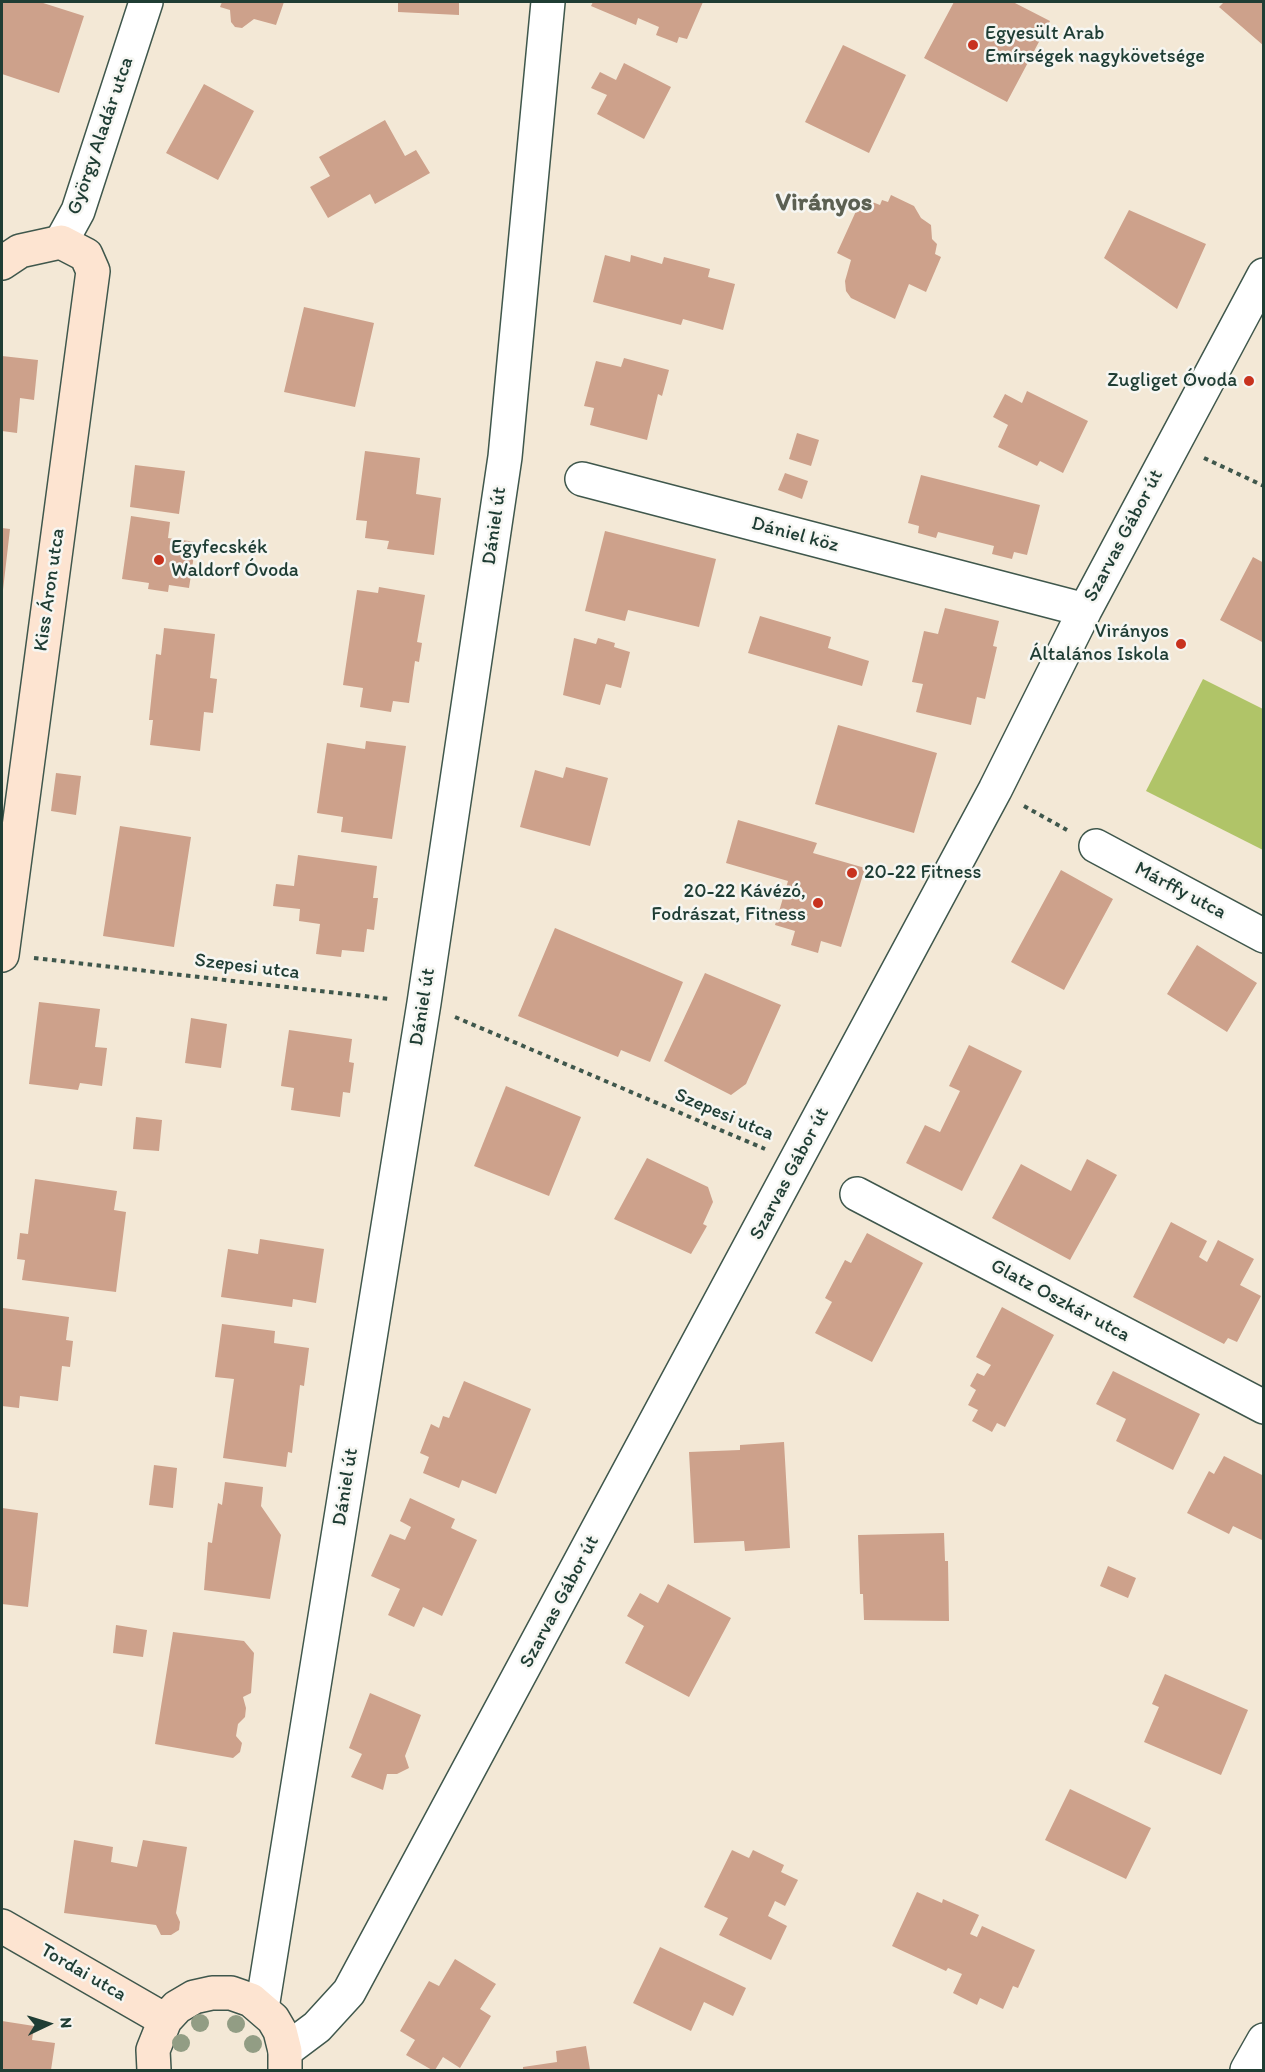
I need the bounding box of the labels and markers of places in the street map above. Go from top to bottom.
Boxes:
place label: Egyesült Arab Emírségek nagykövetsége [985,22,1205,69]
marker: Egyesült Arab Emírségek nagykövetsége [966,38,980,52]
place label: Zugliget Óvoda [1107,369,1237,393]
marker: Zugliget Óvoda [1242,374,1256,388]
place label: Egyfecskék Waldorf Óvoda [171,536,299,583]
marker: Egyfecskék Waldorf Óvoda [152,553,166,567]
place label: Virányos Általános Iskola [1029,620,1169,667]
marker: Virányos Általános Iskola [1174,637,1188,651]
place label: 20-22 Fitness [864,861,981,885]
marker: 20-22 Fitness [845,866,859,880]
place label: 20-22 Kávézó, Fodrászat, Fitness [651,880,806,927]
marker: 20-22 Kávézó, Fodrászat, Fitness [811,896,825,910]

